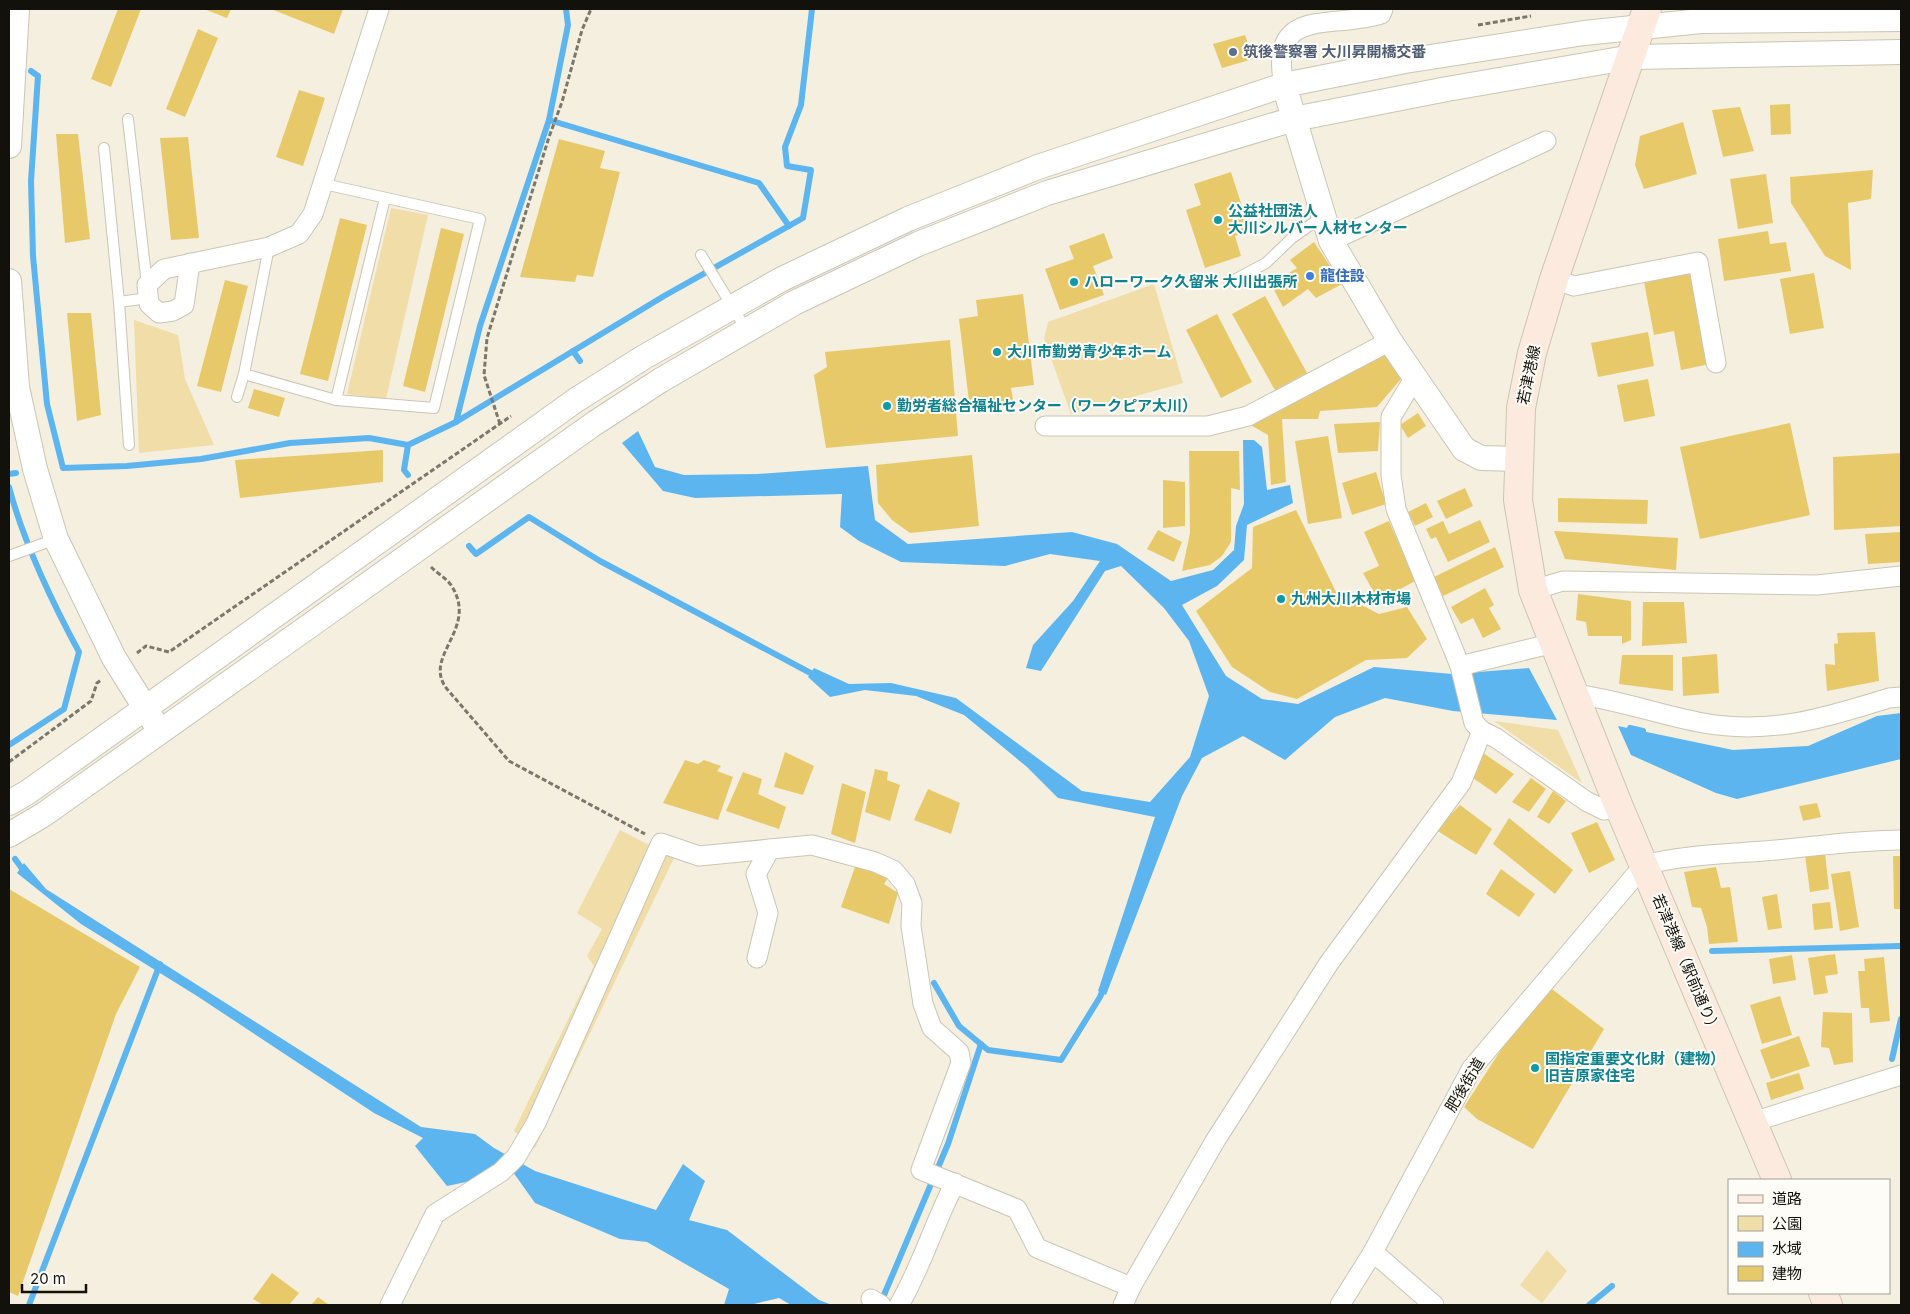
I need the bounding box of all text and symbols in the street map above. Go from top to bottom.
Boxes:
place label: 筑後警察署 大川昇開橋交番 [1243,42,1427,61]
marker: 筑後警察署 大川昇開橋交番 [1227,46,1239,58]
place label: 公益社団法人 大川シルバー人材センター [1228,201,1408,237]
marker: 公益社団法人 大川シルバー人材センター [1212,214,1224,226]
place label: 龍住設 [1320,266,1365,285]
marker: 龍住設 [1304,270,1316,282]
place label: ハローワーク久留米 大川出張所 [1084,272,1298,291]
marker: ハローワーク久留米 大川出張所 [1068,276,1080,288]
place label: 大川市勤労青少年ホーム [1007,342,1172,361]
street label: 若津港線 [1513,344,1544,406]
marker: 大川市勤労青少年ホーム [991,346,1003,358]
place label: 勤労者総合福祉センター（ワークピア大川） [897,396,1197,415]
marker: 勤労者総合福祉センター（ワークピア大川） [881,400,893,412]
place label: 九州大川木材市場 [1291,589,1411,608]
marker: 九州大川木材市場 [1275,593,1287,605]
street label: 若津港線（駅前通り） [1648,891,1725,1037]
place label: 国指定重要文化財（建物） 旧吉原家住宅 [1545,1049,1725,1085]
street label: 肥後街道 [1441,1054,1488,1115]
marker: 国指定重要文化財（建物） 旧吉原家住宅 [1529,1062,1541,1074]
legend [1728,1179,1890,1294]
text: 道路 [1772,1189,1802,1208]
text: 公園 [1772,1214,1802,1233]
text: 水域 [1772,1239,1802,1258]
scale bar [22,1262,86,1294]
text: 建物 [1772,1264,1802,1283]
text: 20 m [30,1269,66,1288]

